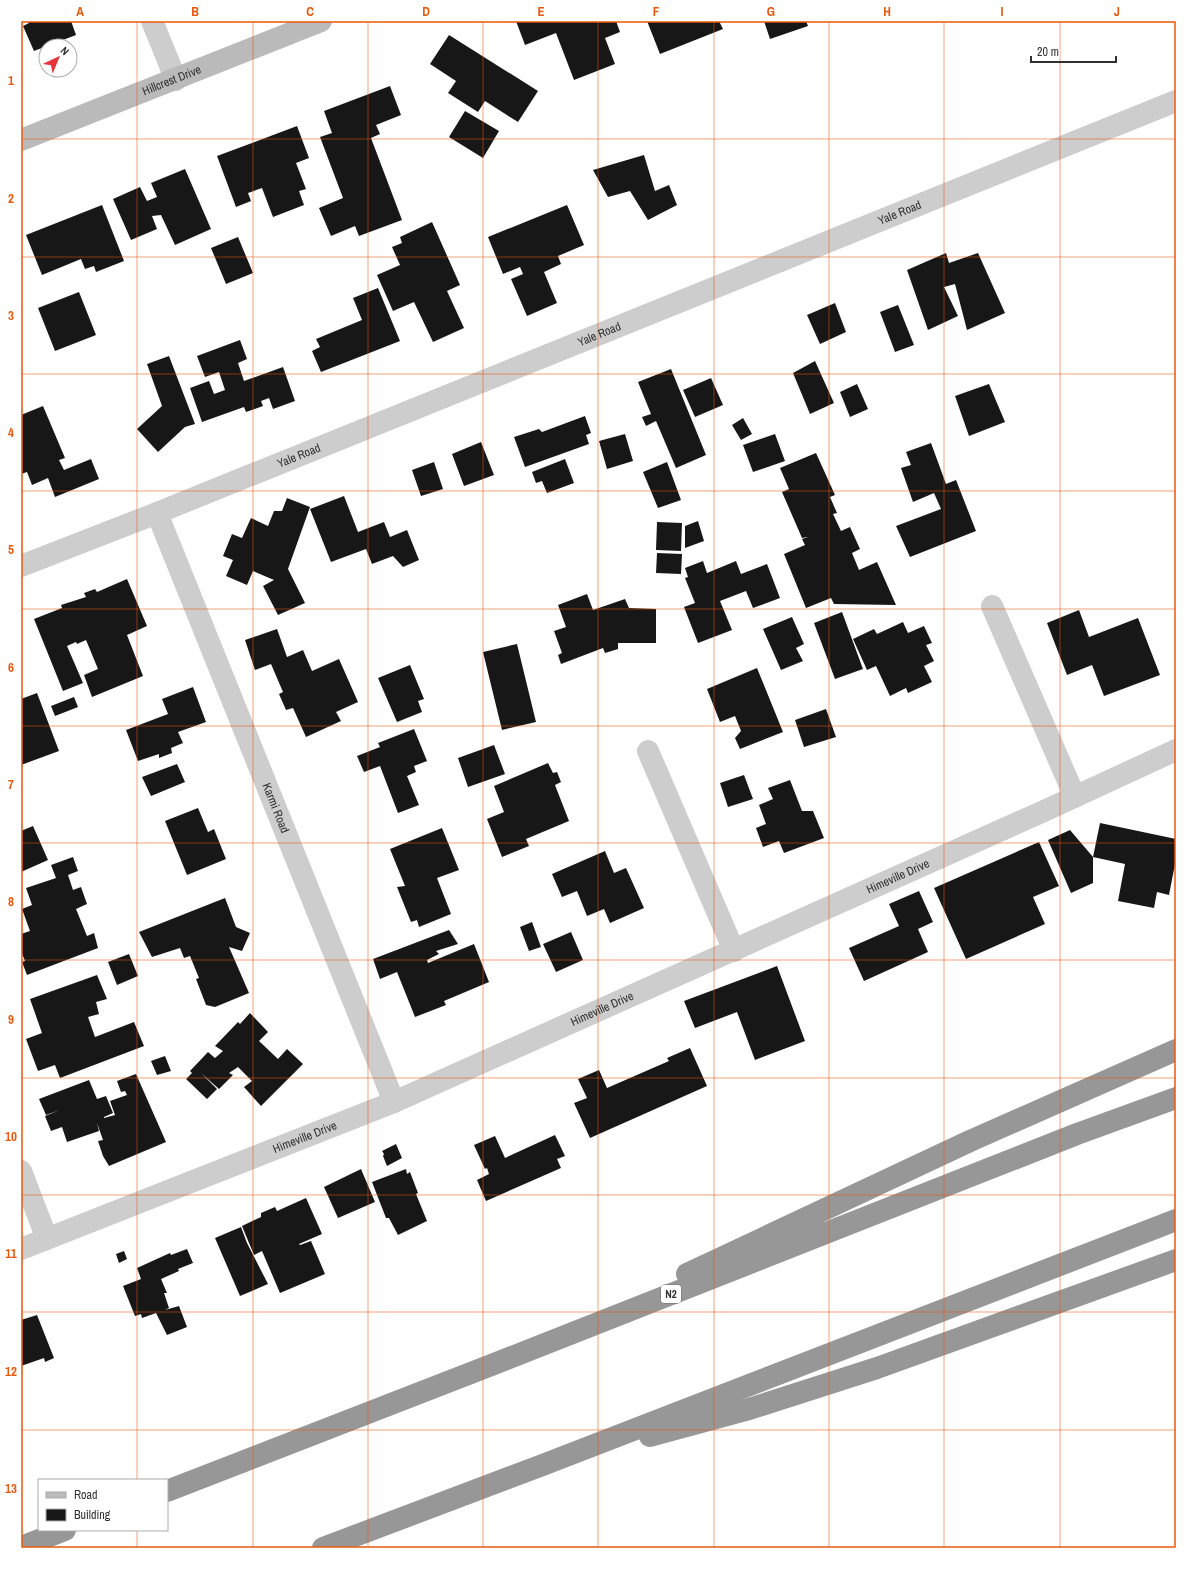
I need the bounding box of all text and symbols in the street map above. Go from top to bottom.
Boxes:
text: A [76,3,84,20]
text: B [191,3,199,20]
text: C [306,3,314,20]
text: D [422,3,430,20]
text: E [537,3,545,20]
text: F [653,3,660,20]
text: G [767,3,775,20]
text: H [883,3,891,20]
text: I [1001,3,1004,20]
text: J [1114,3,1120,20]
north arrow [38,38,78,78]
scale bar [1031,38,1116,64]
text: N [58,44,72,58]
text: 20 m [1037,44,1059,60]
street label: Hillcrest Drive [140,61,203,99]
text: 1 [8,72,14,89]
text: 2 [8,190,14,207]
street label: Yale Road [876,197,924,229]
text: 3 [8,307,14,324]
street label: Yale Road [575,318,623,350]
text: 4 [8,424,14,441]
street label: Yale Road [275,440,323,472]
text: 5 [8,541,14,558]
text: 6 [8,659,14,676]
text: 7 [8,776,14,793]
street label: Karmi Road [258,781,293,835]
street label: Himeville Drive [864,855,932,897]
text: 8 [8,893,14,910]
street label: Himeville Drive [568,988,636,1030]
text: 9 [8,1011,14,1028]
street label: Himeville Drive [270,1117,339,1157]
text: 10 [5,1128,17,1145]
text: 11 [5,1245,17,1262]
road number: N2 [661,1285,681,1303]
text: 12 [5,1363,17,1380]
legend [38,1479,168,1531]
text: 13 [5,1480,17,1497]
text: Road [74,1487,98,1503]
text: Building [74,1507,111,1523]

